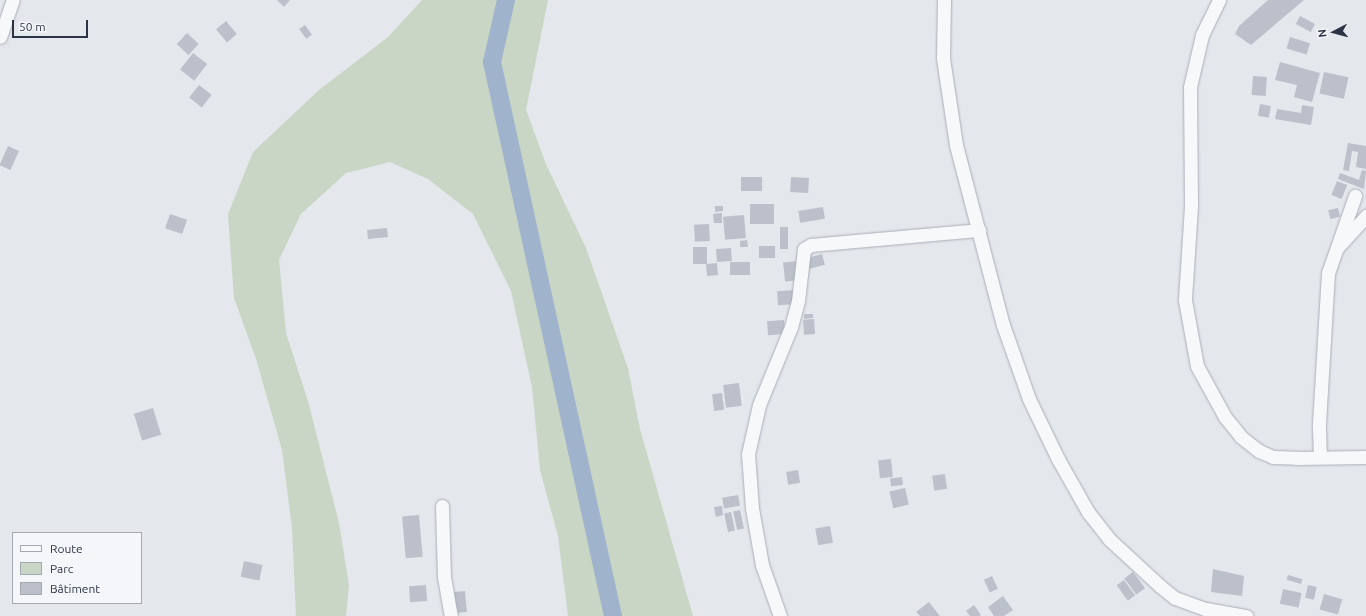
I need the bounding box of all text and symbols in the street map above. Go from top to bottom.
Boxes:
scale bar [14,12,90,38]
north arrow [1314,12,1354,52]
text: 50 m [19,20,46,33]
text: N [1316,29,1328,38]
legend [12,532,142,604]
text: Route [50,542,83,555]
text: Parc [50,562,73,575]
text: Bâtiment [50,582,100,595]

